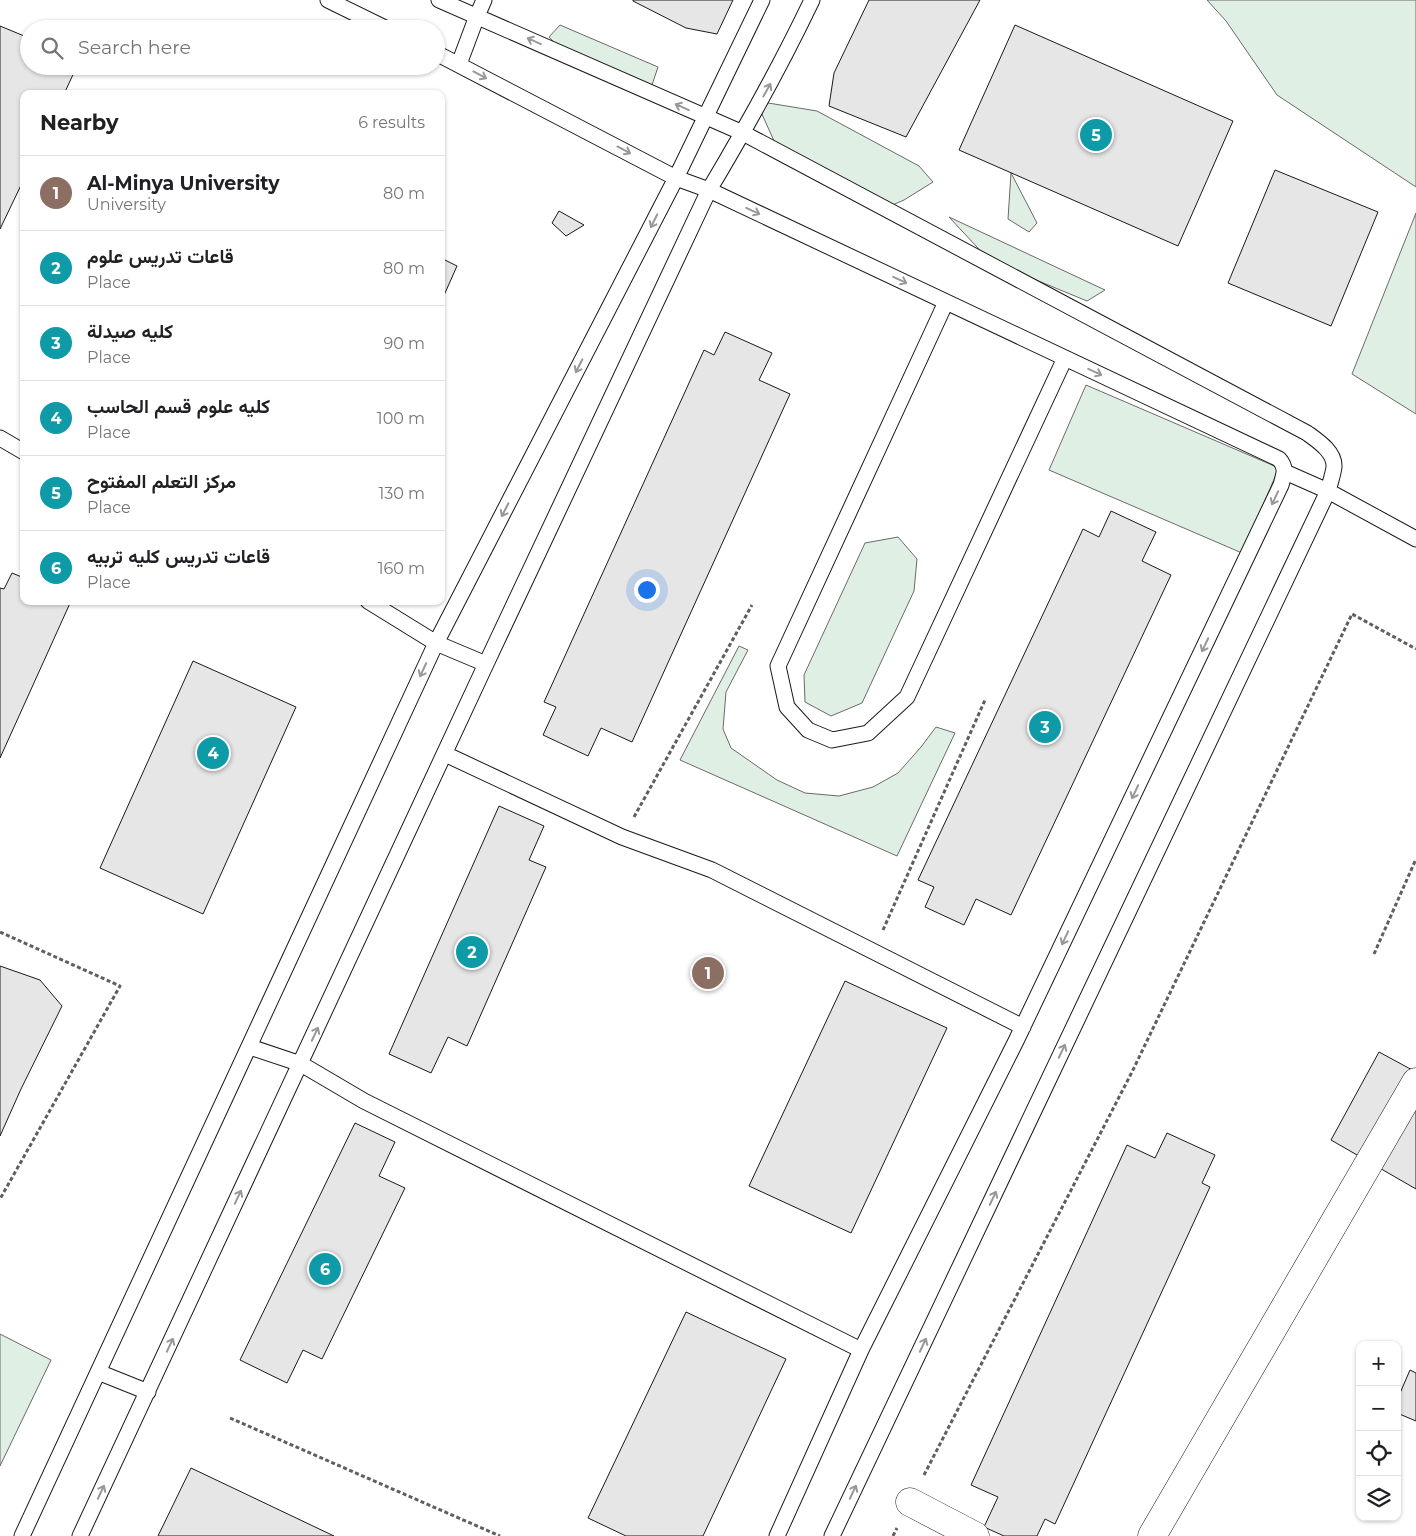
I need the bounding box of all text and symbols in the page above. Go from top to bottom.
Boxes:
search box [20,20,445,75]
icon: search [38,34,66,62]
text: Search here [78,36,191,59]
one-way arrow [527,36,542,46]
one-way arrow [472,71,487,80]
one-way arrow [763,83,772,98]
one-way arrow [675,102,690,112]
text: Nearby [40,110,119,135]
text: 6 results [358,113,425,132]
pin: 5 [1080,116,1112,154]
one-way arrow [616,145,631,155]
text: Al-Minya University [87,172,280,195]
text: 1 [53,184,59,203]
text: 80 m [383,184,425,203]
text: University [87,195,166,214]
one-way arrow [745,207,760,216]
one-way arrow [649,214,659,229]
text: قاعات تدريس علوم [87,245,234,268]
text: 2 [51,259,61,278]
text: 80 m [383,259,425,278]
text: Place [87,273,131,292]
one-way arrow [892,276,907,286]
text: كليه صيدلة [87,320,173,343]
text: 3 [51,334,61,353]
text: 90 m [383,334,425,353]
text: Place [87,348,131,367]
one-way arrow [574,358,584,373]
one-way arrow [1087,368,1102,377]
text: كليه علوم قسم الحاسب [87,395,270,418]
text: 4 [50,409,62,428]
text: 100 m [377,409,425,428]
text: Place [87,423,131,442]
text: مركز التعلم المفتوح [87,470,236,493]
text: 5 [51,484,61,503]
text: 130 m [378,484,425,503]
one-way arrow [1269,490,1279,505]
text: Place [87,498,131,517]
one-way arrow [500,502,509,517]
text: قاعات تدريس كليه تربيه [87,545,270,568]
text: 6 [51,559,61,578]
text: 160 m [378,559,425,578]
text: Place [87,573,131,592]
your location [634,577,660,603]
one-way arrow [1200,637,1209,652]
one-way arrow [418,663,428,678]
pin: 3 [1029,708,1061,746]
pin: 4 [197,734,229,772]
one-way arrow [1130,784,1140,799]
one-way arrow [1060,930,1069,945]
pin: 2 [456,933,488,971]
pin: 1 [692,954,724,992]
one-way arrow [310,1027,320,1042]
one-way arrow [1057,1044,1067,1059]
one-way arrow [234,1190,244,1205]
one-way arrow [988,1191,998,1206]
pin: 6 [309,1250,341,1288]
one-way arrow [165,1338,175,1353]
one-way arrow [919,1338,928,1353]
map controls [1356,1341,1401,1521]
button: + [1356,1341,1401,1386]
button: − [1356,1386,1401,1431]
button: locate [1356,1431,1401,1476]
button: layers [1356,1476,1401,1521]
one-way arrow [96,1485,106,1500]
one-way arrow [849,1485,859,1500]

